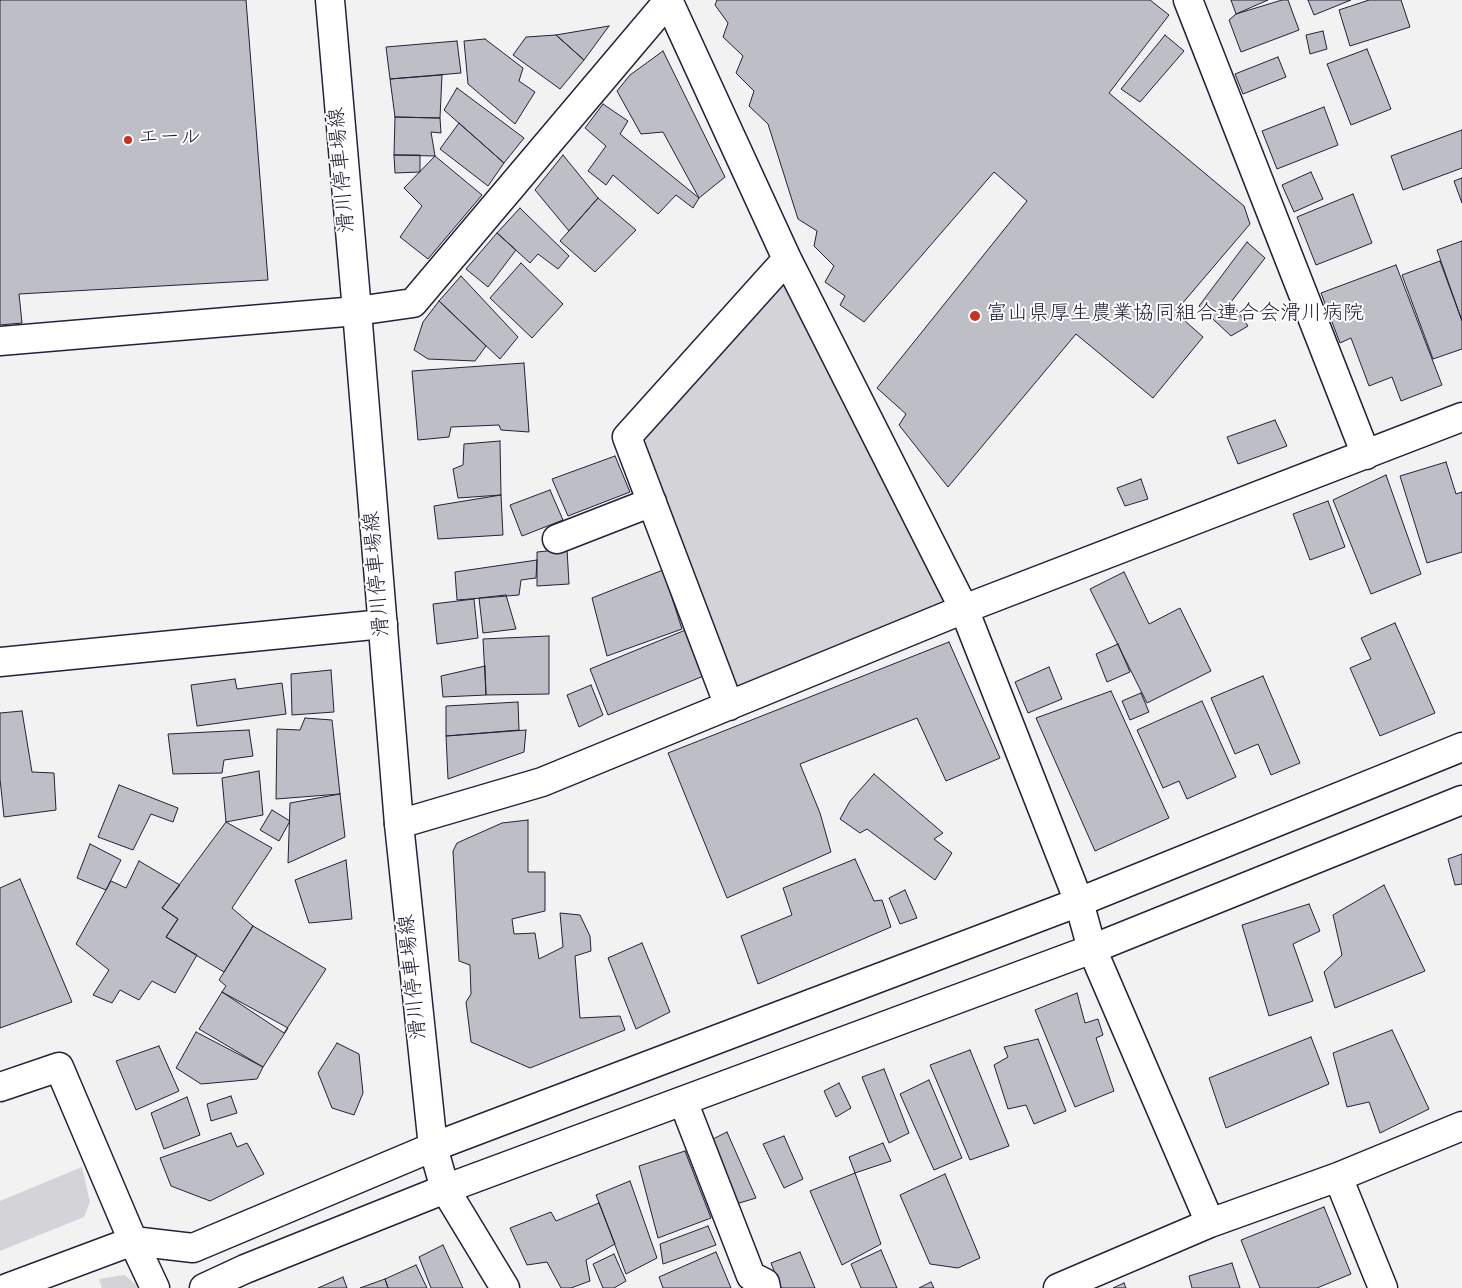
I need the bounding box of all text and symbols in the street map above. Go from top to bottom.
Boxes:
street label: 滑川停車場線 [326,106,362,234]
place label: エール [138,127,201,153]
marker: エール [122,134,134,146]
place label: 富山県厚生農業協同組合連合会滑川病院 [986,303,1364,329]
marker: 富山県厚生農業協同組合連合会滑川病院 [968,309,982,323]
street label: 滑川停車場線 [361,510,397,638]
street label: 滑川停車場線 [396,913,434,1041]

